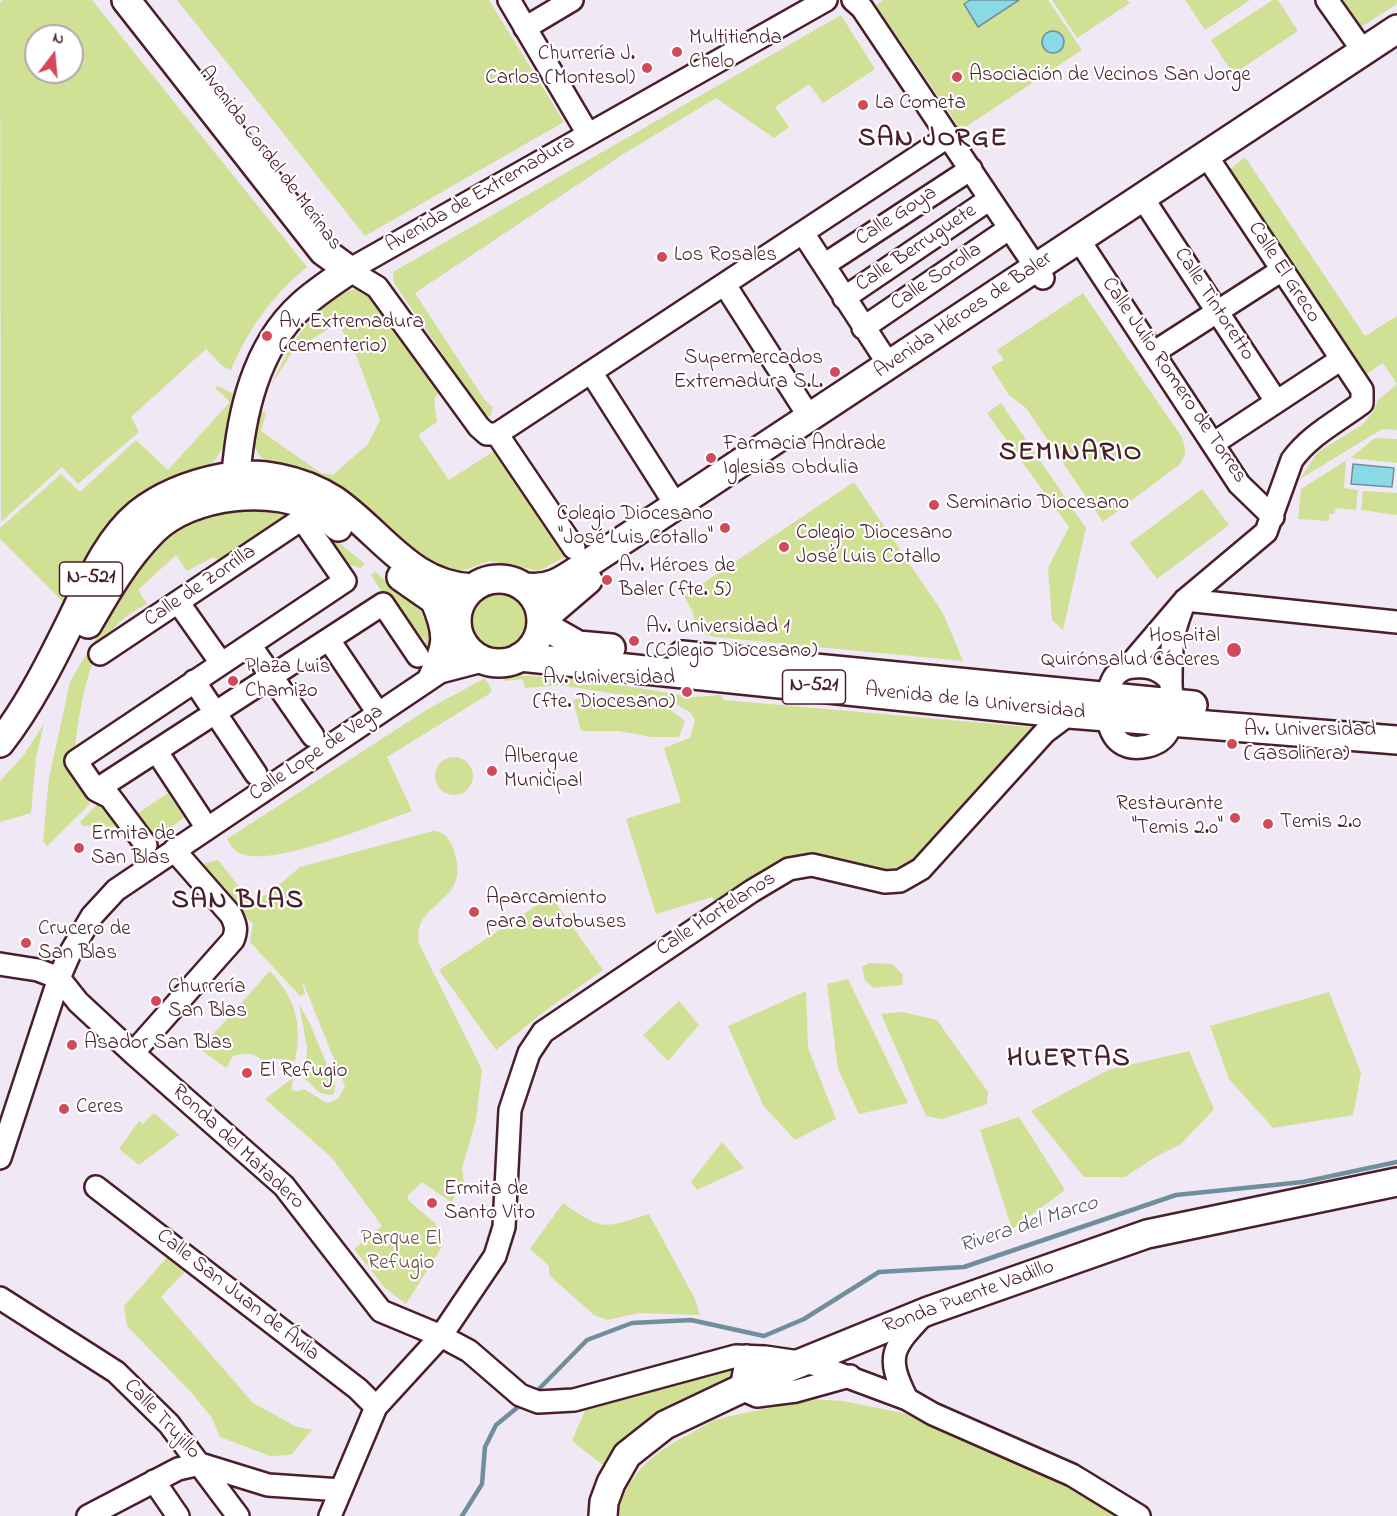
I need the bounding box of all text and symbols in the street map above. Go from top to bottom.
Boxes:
north arrow [24,24,84,84]
text: N [50,26,67,52]
place label: Multitienda Chelo [689,27,782,77]
place label: Churrería J. Carlos (Montesol) [485,43,635,93]
marker: Multitienda Chelo [670,45,684,59]
marker: Churrería J. Carlos (Montesol) [640,61,654,75]
street label: Avenida Cordel de Merinas [192,62,346,256]
place label: Asociación de Vecinos San Jorge [969,64,1251,90]
marker: Asociación de Vecinos San Jorge [950,70,964,84]
place label: La Cometa [875,92,966,118]
marker: La Cometa [856,98,870,112]
district label: SAN JORGE [858,125,1008,157]
street label: Avenida de Extremadura [382,130,580,260]
street label: Calle Goya [852,181,942,253]
street label: Calle Berruguete [852,199,982,299]
street label: Calle El Greco [1241,218,1325,328]
street label: Calle Sorolla [887,238,987,318]
place label: Los Rosales [674,244,777,270]
street label: Calle Tintoretto [1167,244,1259,366]
street label: Avenida Héroes de Baler [870,247,1058,385]
marker: Los Rosales [655,250,669,264]
street label: Calle Julio Romero de Torres [1095,273,1251,489]
place label: Av. Extremadura (cementerio) [279,311,424,361]
marker: Av. Extremadura (cementerio) [260,329,274,343]
place label: Supermercados Extremadura S.L. [674,347,823,397]
marker: Supermercados Extremadura S.L. [828,365,842,379]
place label: Farmacia Andrade Iglesias Obdulia [723,433,886,483]
district label: SEMINARIO [999,439,1143,471]
marker: Farmacia Andrade Iglesias Obdulia [704,451,718,465]
place label: Seminario Diocesano [946,492,1129,518]
marker: Seminario Diocesano [927,498,941,512]
place label: Colegio Diocesano "José Luis Cotallo" [557,503,713,553]
marker: Colegio Diocesano "José Luis Cotallo" [718,521,732,535]
place label: Colegio Diocesano José Luis Cotallo [796,522,952,572]
street label: Calle de Zorrilla [140,540,262,634]
marker: Colegio Diocesano José Luis Cotallo [777,540,791,554]
place label: Av. Héroes de Baler (fte. 5) [619,555,735,605]
road number: N-521 [60,562,122,596]
marker: Av. Héroes de Baler (fte. 5) [600,573,614,587]
place label: Av. Universidad 1 (Colegio Diocesano) [646,616,817,666]
place label: Hospital Quirónsalud Cáceres [1041,625,1220,675]
marker: Av. Universidad 1 (Colegio Diocesano) [627,634,641,648]
marker: Hospital Quirónsalud Cáceres [1225,641,1243,659]
place label: Plaza Luis Chamizo [245,656,330,706]
place label: Av. Universidad (fte. Diocesano) [533,667,675,717]
road number: N-521 [782,670,846,704]
marker: Plaza Luis Chamizo [226,674,240,688]
street label: Avenida de la Universidad [863,679,1087,727]
marker: Av. Universidad (fte. Diocesano) [680,685,694,699]
street label: Calle Lope de Vega [245,700,389,808]
place label: Av. Universidad (Gasolinera) [1244,719,1376,769]
marker: Av. Universidad (Gasolinera) [1225,737,1239,751]
place label: Albergue Municipal [504,746,582,796]
marker: Albergue Municipal [485,764,499,778]
place label: Restaurante "Temis 2.0" [1116,793,1223,843]
marker: Restaurante "Temis 2.0" [1228,811,1242,825]
place label: Temis 2.0 [1280,811,1361,837]
marker: Temis 2.0 [1261,817,1275,831]
place label: Ermita de San Blas [91,823,175,873]
marker: Ermita de San Blas [72,841,86,855]
street label: Calle Hortelanos [652,867,782,963]
district label: SAN BLAS [171,887,305,919]
place label: Aparcamiento para autobuses [486,887,626,937]
marker: Aparcamiento para autobuses [467,905,481,919]
place label: Crucero de San Blas [38,918,131,968]
marker: Crucero de San Blas [19,936,33,950]
place label: Churrería San Blas [168,976,247,1026]
marker: Churrería San Blas [149,994,163,1008]
place label: Asador San Blas [84,1032,232,1058]
marker: Asador San Blas [65,1038,79,1052]
district label: HUERTAS [1007,1045,1131,1077]
place label: El Refugio [259,1060,347,1086]
marker: El Refugio [240,1066,254,1080]
street label: Ronda del Matadero [165,1080,309,1216]
place label: Ceres [76,1096,124,1122]
marker: Ceres [57,1102,71,1116]
place label: Ermita de Santo Vito [444,1178,535,1228]
water label: Rivera del Marco [956,1191,1102,1261]
marker: Ermita de Santo Vito [425,1196,439,1210]
street label: Calle San Juan de Ávila [150,1224,324,1368]
park label: Parque El Refugio [361,1228,441,1278]
street label: Ronda Puente Vadillo [880,1255,1058,1341]
street label: Calle Trujillo [117,1374,205,1466]

